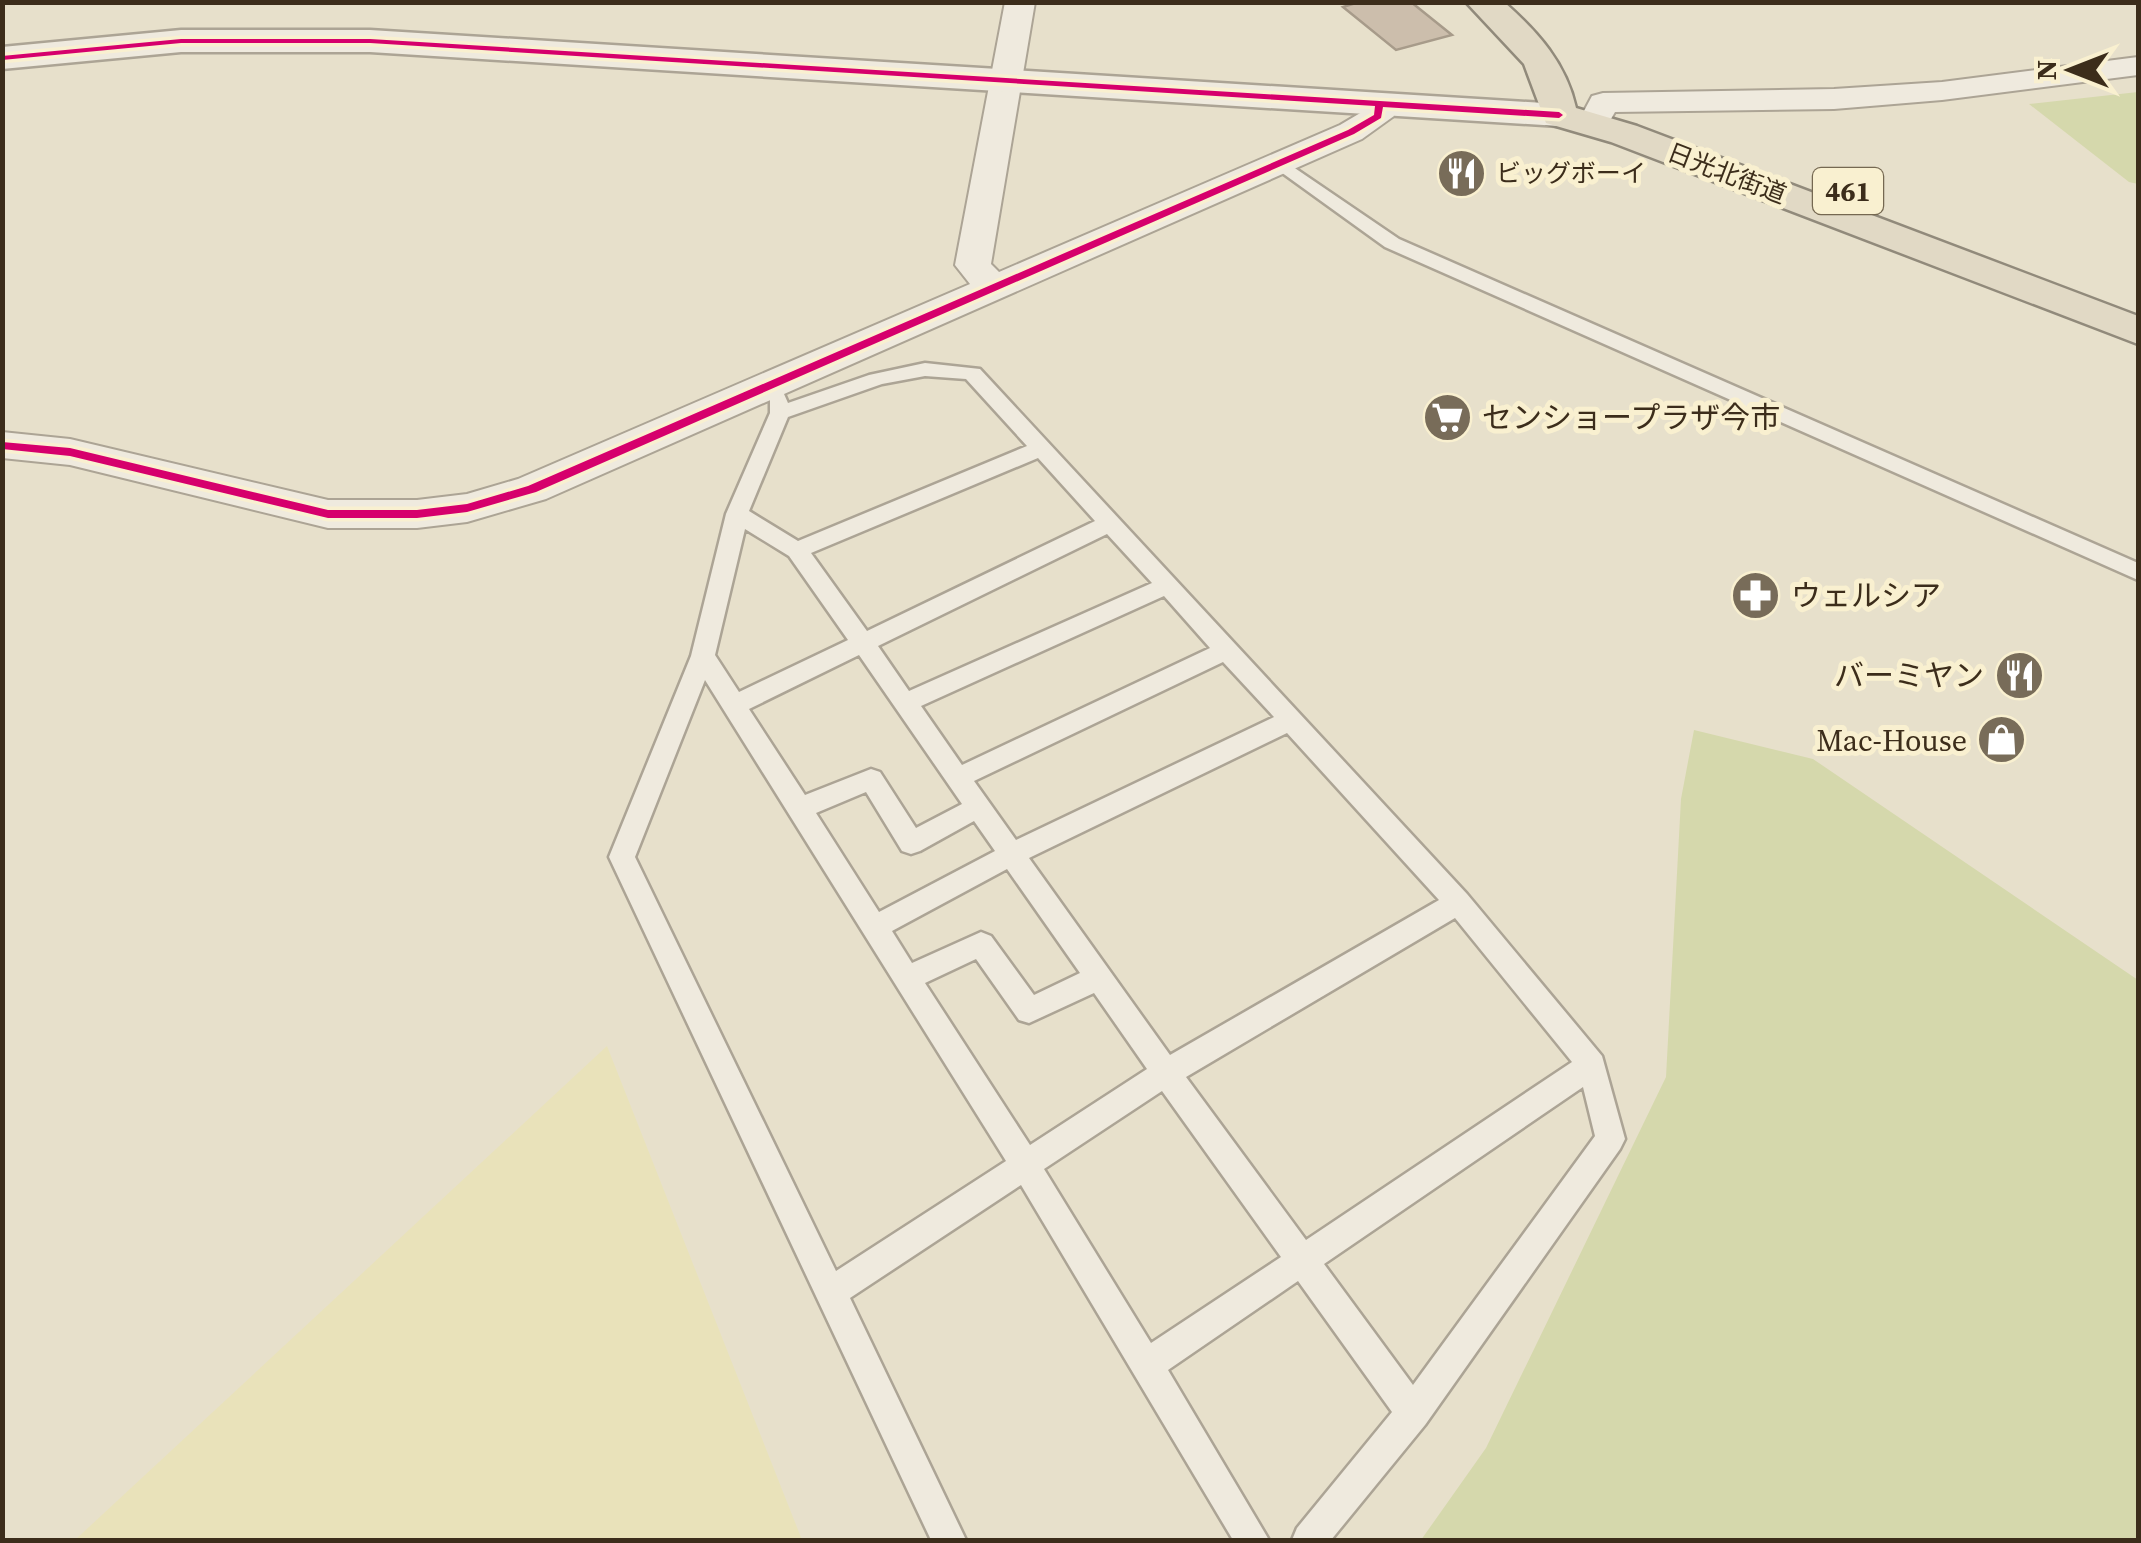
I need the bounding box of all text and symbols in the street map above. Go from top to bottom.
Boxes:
north arrow [2021,20,2121,120]
text: N [2027,60,2065,80]
street label: 日光北街道 [1663,135,1791,211]
restaurant icon: ビッグボーイ [1435,147,1487,199]
place label: ビッグボーイ [1496,156,1646,190]
road number: 461 [1813,168,1883,214]
supermarket icon: センショープラザ今市 [1421,391,1473,443]
place label: センショープラザ今市 [1482,397,1780,438]
pharmacy icon: ウェルシア [1730,569,1782,621]
place label: ウェルシア [1791,575,1941,616]
restaurant icon: バーミヤン [1993,649,2045,701]
place label: バーミヤン [1834,655,1984,696]
shop icon: Mac-House [1976,714,2028,766]
place label: Mac-House [1816,720,1967,761]

